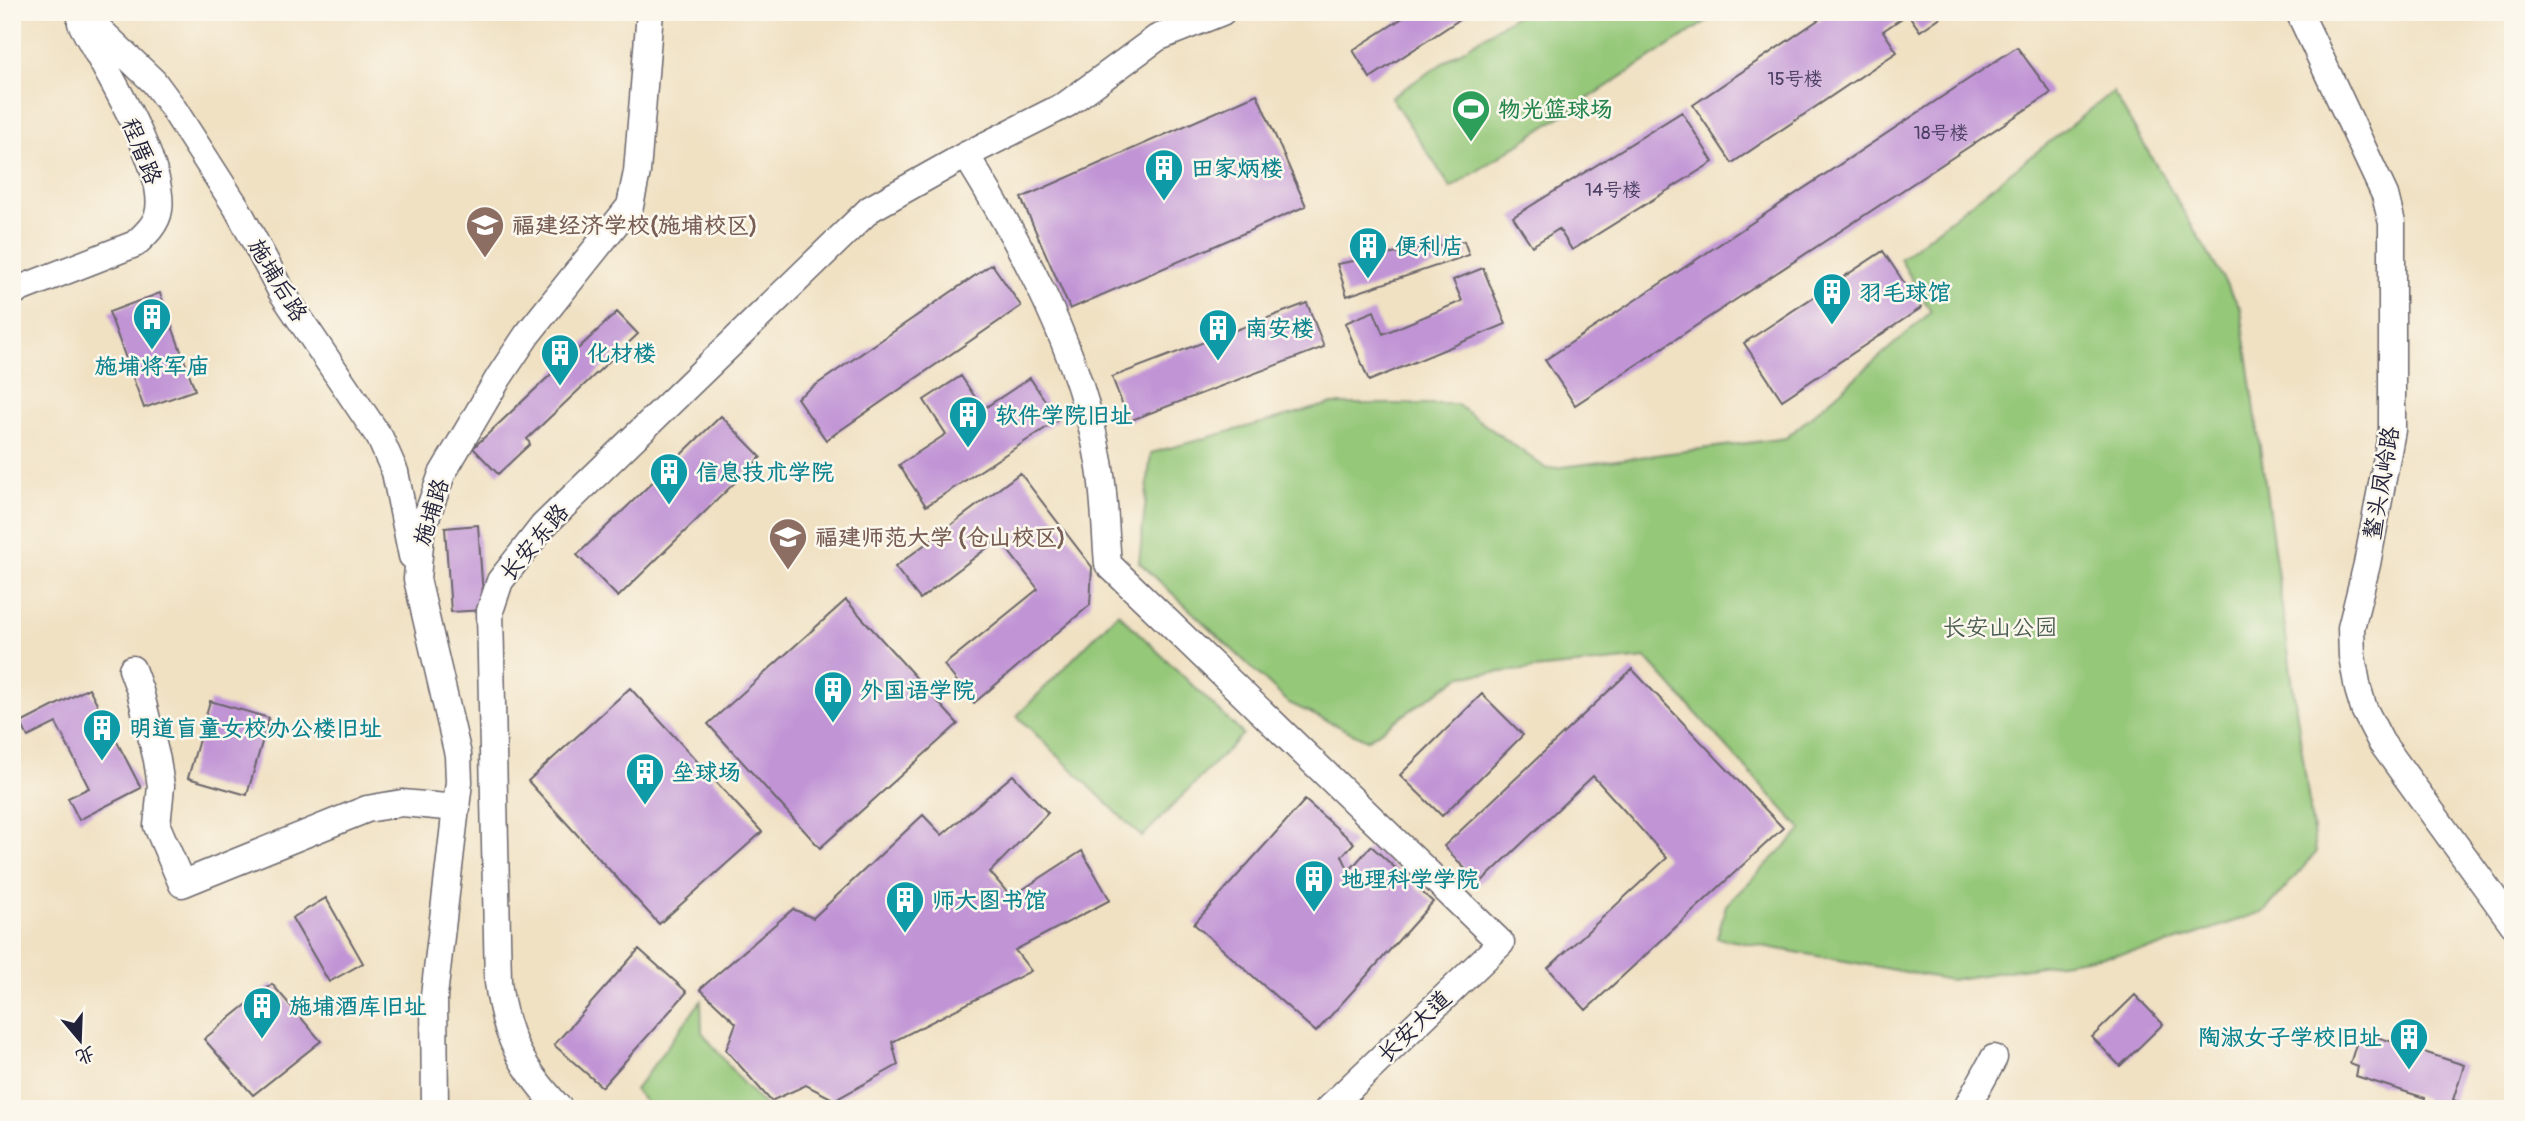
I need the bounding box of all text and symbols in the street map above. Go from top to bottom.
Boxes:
house number: 15号楼 [1767,67,1823,91]
sports icon: 物光篮球场 [1450,88,1492,143]
place label: 物光篮球场 [1498,95,1613,124]
street label: 程厝路 [115,114,168,189]
house number: 18号楼 [1913,121,1969,145]
building icon: 田家炳楼 [1143,147,1185,202]
place label: 田家炳楼 [1191,154,1283,183]
house number: 14号楼 [1585,178,1641,202]
school or university icon: 福建经济学校(施埔校区) [464,204,506,259]
place label: 福建经济学校(施埔校区) [512,211,757,240]
building icon: 便利店 [1347,225,1389,280]
place label: 便利店 [1395,232,1464,261]
street label: 施埔后路 [241,233,314,327]
building icon: 羽毛球馆 [1811,271,1853,326]
place label: 羽毛球馆 [1859,278,1951,307]
building icon: 施埔将军庙 [131,296,173,351]
building icon: 南安楼 [1197,307,1239,362]
place label: 南安楼 [1245,314,1314,343]
building icon: 化材楼 [539,332,581,387]
place label: 化材楼 [587,339,656,368]
place label: 施埔将军庙 [95,352,210,381]
building icon: 软件学院旧址 [947,394,989,449]
place label: 软件学院旧址 [995,401,1133,430]
street label: 鳌头凤岭路 [2357,424,2406,542]
building icon: 信息技术学院 [648,451,690,506]
place label: 信息技术学院 [696,458,834,487]
street label: 施埔路 [408,475,455,549]
street label: 长安东路 [494,498,575,587]
school or university icon: 福建师范大学 (仓山校区) [767,516,809,571]
place label: 福建师范大学 (仓山校区) [815,523,1065,552]
park label: 长安山公园 [1943,613,2058,642]
building icon: 外国语学院 [812,669,854,724]
place label: 外国语学院 [860,676,975,705]
building icon: 明道盲童女校办公楼旧址 [81,707,123,762]
place label: 明道盲童女校办公楼旧址 [129,714,382,743]
building icon: 垒球场 [624,751,666,806]
place label: 垒球场 [672,758,741,787]
building icon: 地理科学学院 [1293,858,1335,913]
place label: 地理科学学院 [1341,865,1479,894]
building icon: 师大图书馆 [884,879,926,934]
place label: 师大图书馆 [932,886,1047,915]
street label: 长安大道 [1371,984,1458,1069]
building icon: 施埔酒库旧址 [241,985,283,1040]
place label: 施埔酒库旧址 [289,992,427,1021]
north arrow [46,1006,116,1076]
building icon: 陶淑女子学校旧址 [2388,1016,2430,1071]
place label: 陶淑女子学校旧址 [2198,1023,2382,1052]
text: 北 [72,1041,98,1070]

